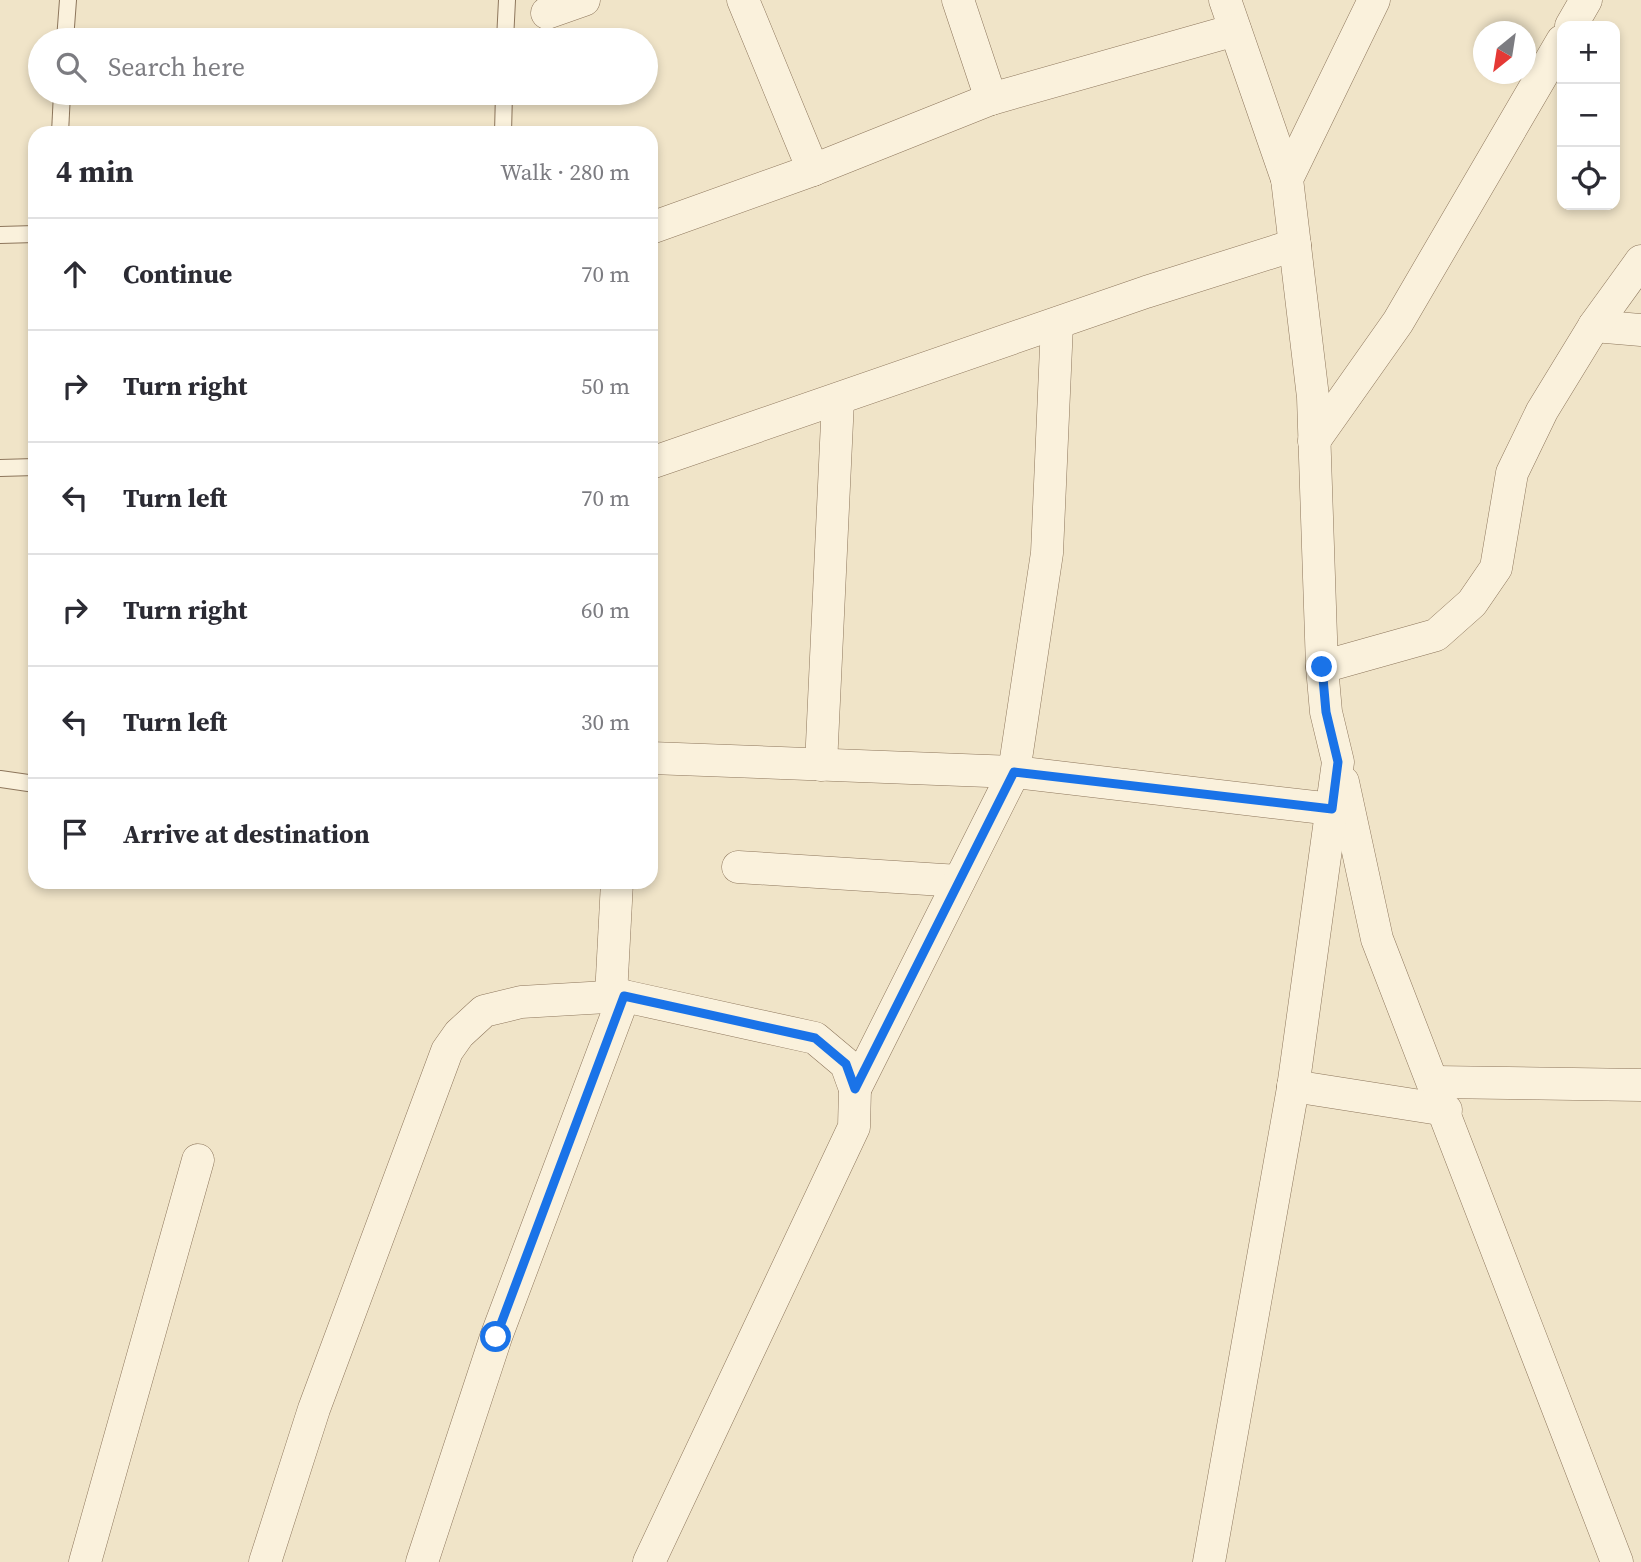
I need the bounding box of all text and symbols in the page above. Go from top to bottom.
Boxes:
north arrow [1473,21,1536,84]
map controls [1557,21,1620,210]
button: + [1557,21,1620,84]
search box [28,28,658,105]
icon: search [52,48,90,86]
text: Search here [108,49,245,85]
button: − [1557,84,1620,147]
button: locate [1557,147,1620,210]
text: 4 min [56,151,134,192]
text: Walk · 280 m [500,156,630,188]
icon: ahead [56,255,94,293]
text: Continue [123,256,232,292]
text: 70 m [581,258,630,290]
icon: right [56,367,94,405]
text: Turn right [123,368,247,404]
text: 50 m [581,370,630,402]
icon: left [56,479,94,517]
text: Turn left [123,480,227,516]
text: 70 m [581,482,630,514]
icon: right [56,591,94,629]
text: Turn right [123,592,247,628]
text: 60 m [581,594,630,626]
route end [1306,651,1337,682]
icon: left [56,703,94,741]
text: Turn left [123,704,227,740]
text: 30 m [581,706,630,738]
icon: arrive [56,815,94,853]
text: Arrive at destination [123,816,370,852]
route start [480,1321,511,1352]

